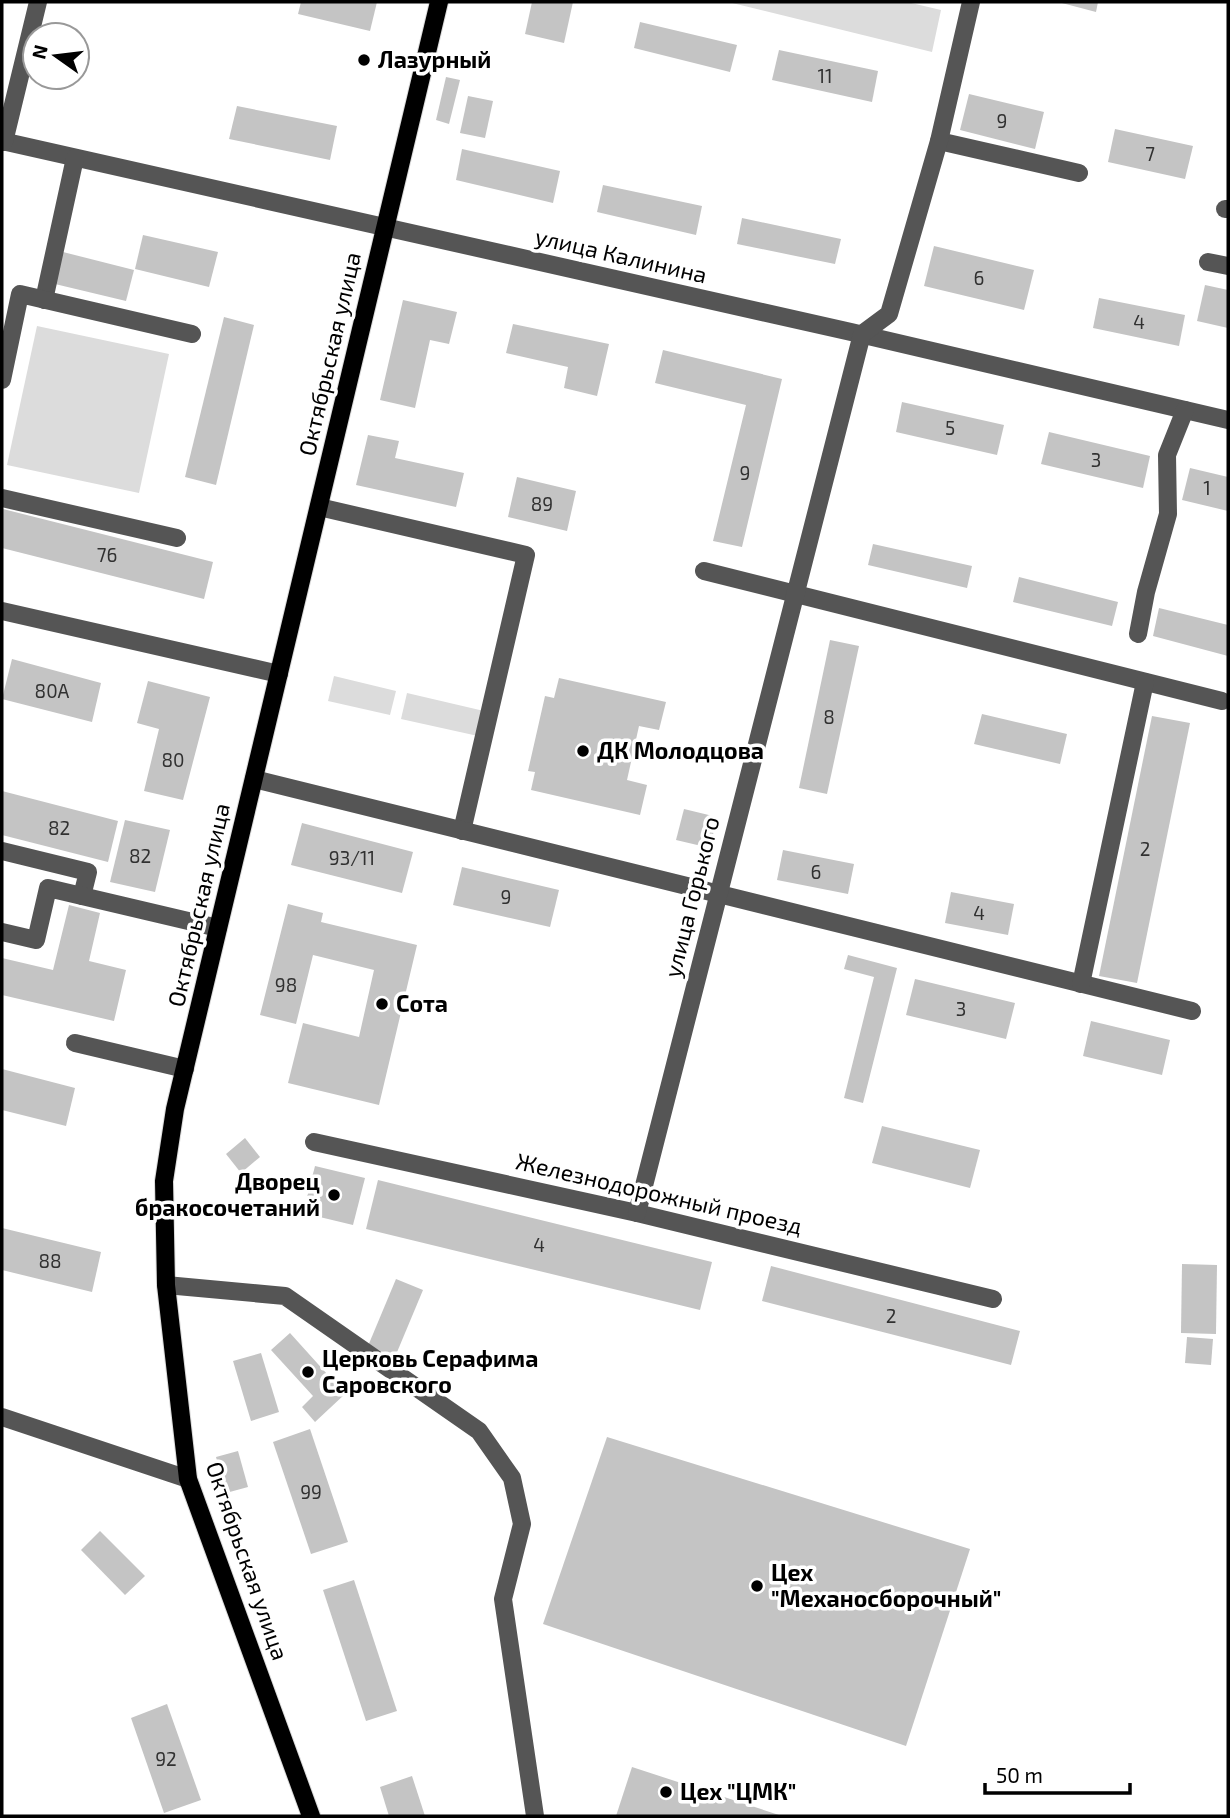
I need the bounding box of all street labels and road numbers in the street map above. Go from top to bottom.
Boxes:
street label: улица Калинина [532,222,710,289]
street label: Октябрьская улица [292,249,367,459]
street label: Октябрьская улица [161,800,236,1010]
street label: улица Горького [657,813,726,980]
street label: Железнодорожный проезд [513,1146,805,1240]
street label: Октябрьская улица [200,1458,295,1664]

